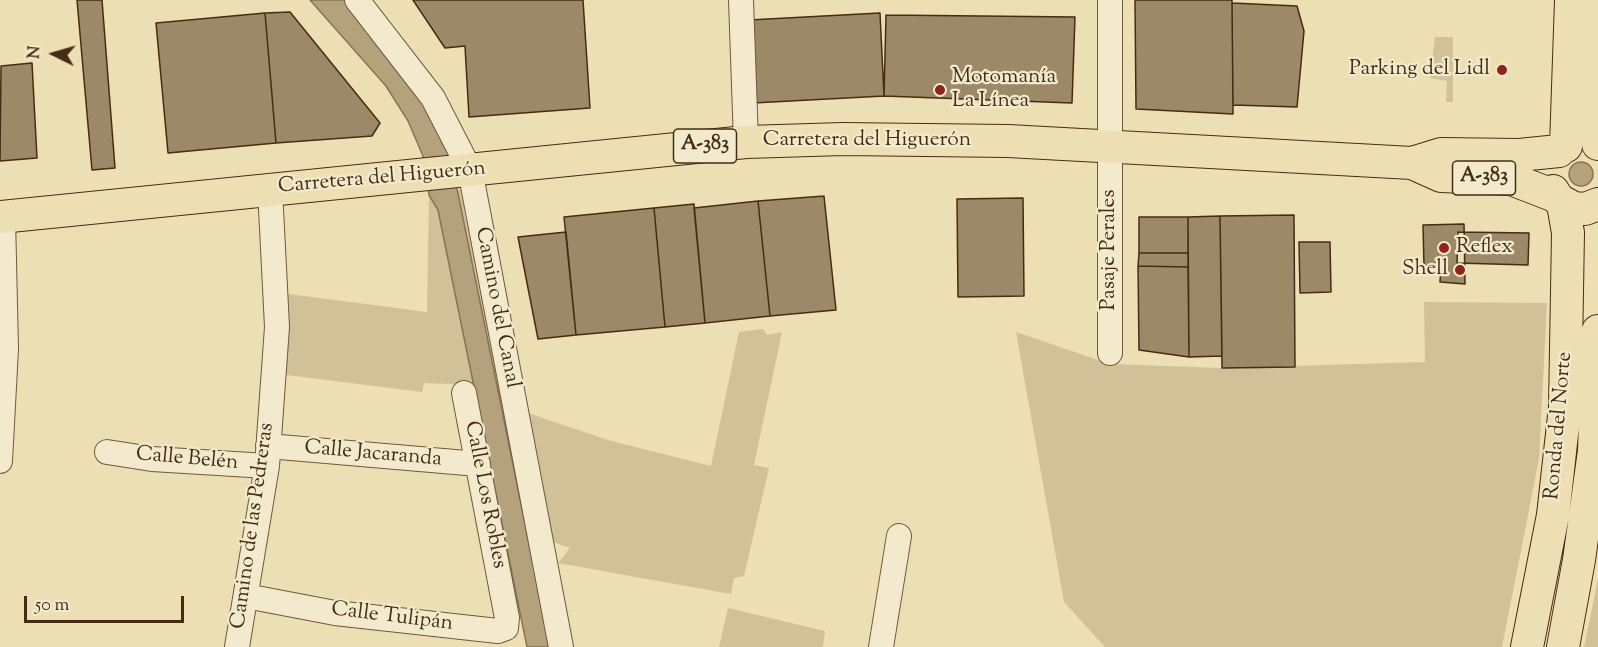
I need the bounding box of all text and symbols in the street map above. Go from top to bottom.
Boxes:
north arrow [24,24,84,84]
text: N [24,45,48,60]
place label: Parking del Lidl [1349,57,1490,83]
marker: Parking del Lidl [1495,63,1509,77]
place label: Motomanía La Línea [952,65,1056,115]
marker: Motomanía La Línea [933,83,947,97]
street label: Carretera del Higuerón [763,128,971,154]
road number: A-383 [674,129,736,163]
street label: Carretera del Higuerón [277,157,487,201]
road number: A-383 [1452,161,1516,195]
street label: Pasaje Perales [1097,189,1123,311]
street label: Camino del Canal [468,225,524,391]
place label: Reflex [1456,235,1513,261]
marker: Reflex [1437,241,1451,255]
place label: Shell [1402,257,1448,283]
marker: Shell [1453,263,1467,277]
street label: Ronda del Norte [1541,351,1579,501]
street label: Calle Los Robles [457,419,511,571]
street label: Camino de las Pedreras [227,421,281,631]
street label: Calle Jacaranda [303,436,443,474]
street label: Calle Belén [135,443,239,477]
scale bar [27,584,188,622]
text: 50 m [35,593,69,619]
street label: Calle Tulipán [330,598,454,638]

